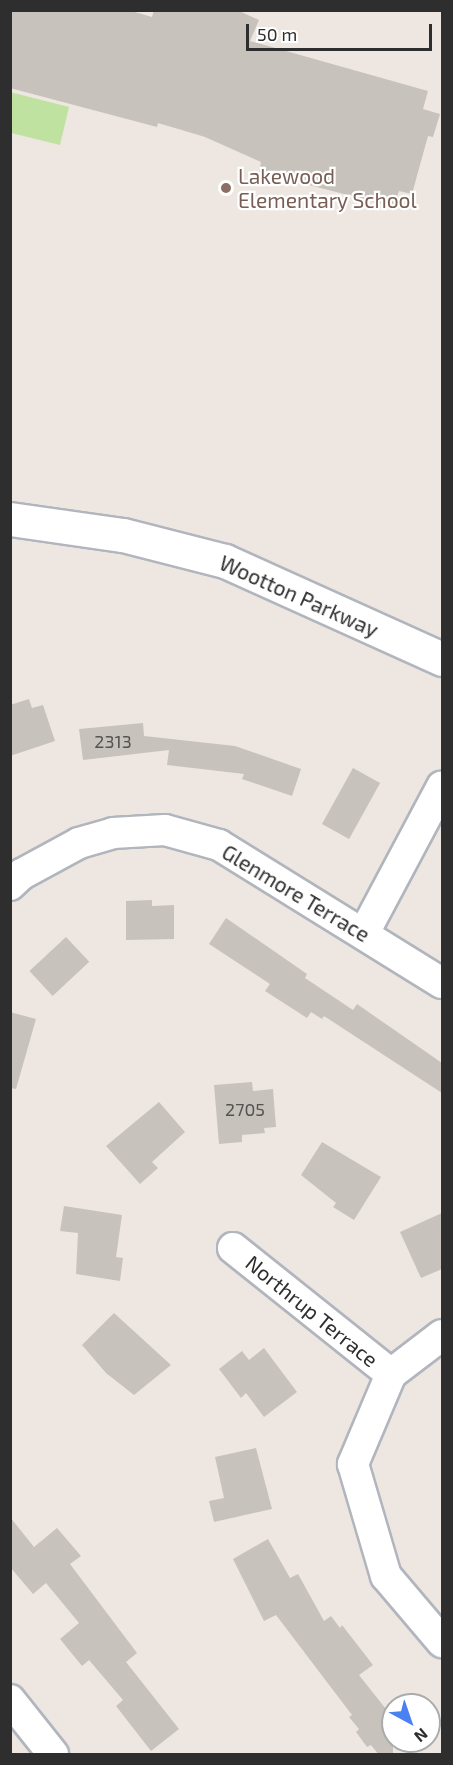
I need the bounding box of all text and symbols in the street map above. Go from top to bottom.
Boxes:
scale bar [249,12,435,50]
text: 50 m [257,23,297,45]
place label: Lakewood Elementary School [238,163,417,213]
marker: Lakewood Elementary School [219,181,233,195]
street label: Wootton Parkway [216,550,382,642]
house number: 2313 [94,730,132,752]
street label: Glenmore Terrace [217,839,375,947]
house number: 2705 [225,1098,265,1120]
street label: Northrup Terrace [241,1250,383,1372]
north arrow [381,1693,441,1753]
text: N [411,1725,432,1747]

